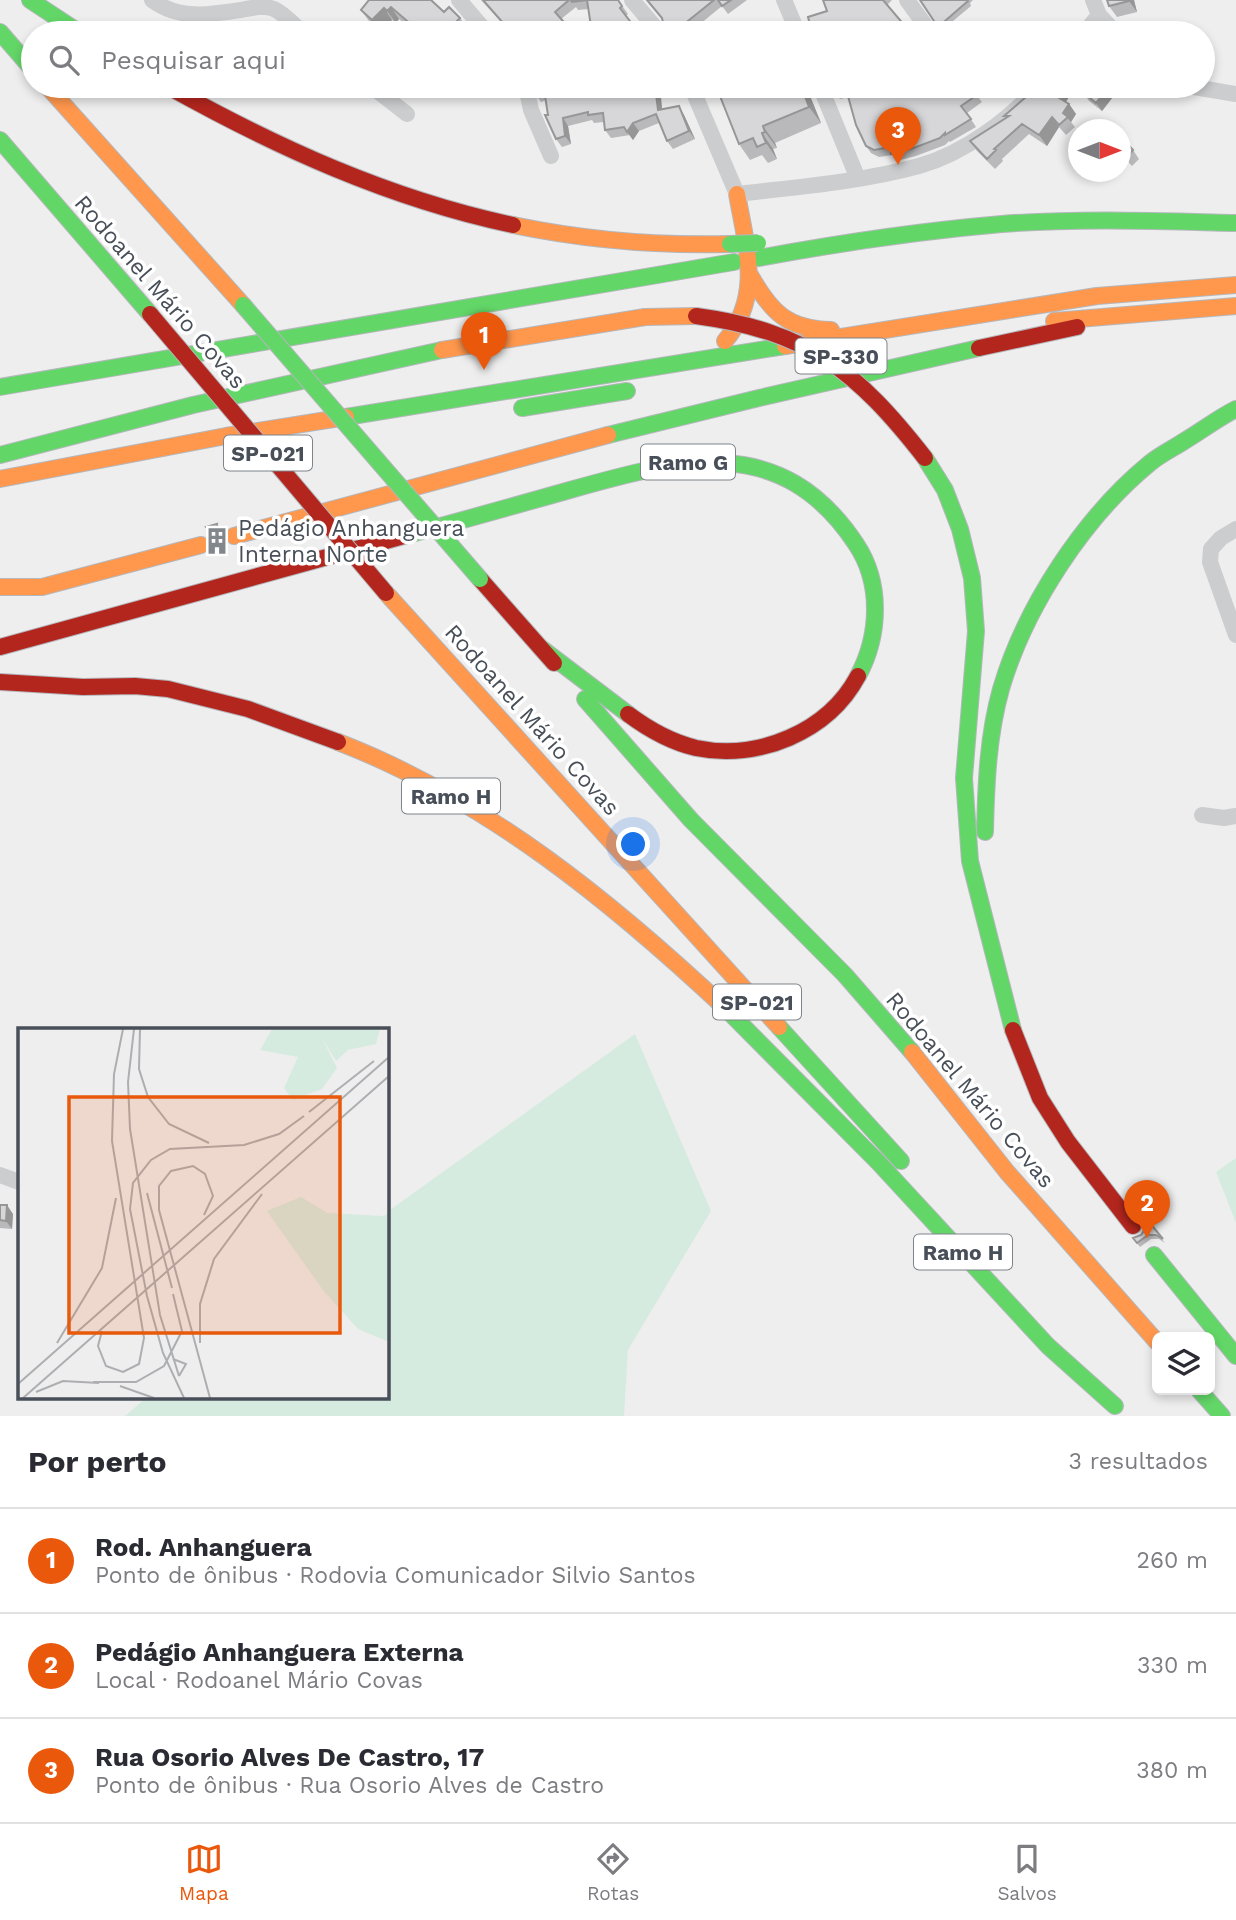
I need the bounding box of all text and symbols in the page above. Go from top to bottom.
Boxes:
search box [21,21,1215,98]
icon: search [45,41,83,79]
text: Pesquisar aqui [101,45,286,75]
pin: 3 [875,107,921,165]
north arrow [1068,119,1131,182]
street label: Rodoanel Mário Covas [69,190,251,394]
pin: 1 [461,312,507,370]
road number: SP-330 [796,338,886,374]
road number: SP-021 [224,435,312,470]
road number: Ramo G [641,444,735,480]
place label: Pedágio Anhanguera Interna Norte [238,515,464,568]
building icon: Pedágio Anhanguera Interna Norte [202,526,232,556]
street label: Rodoanel Mário Covas [439,619,625,821]
road number: Ramo H [402,778,500,814]
your location [616,827,650,861]
road number: SP-021 [713,984,801,1020]
street label: Rodoanel Mário Covas [880,986,1060,1194]
inset map [18,1028,388,1398]
pin: 2 [1124,1180,1170,1238]
road number: Ramo H [914,1234,1012,1270]
map controls [1152,1332,1215,1395]
button: layers [1152,1332,1215,1395]
text: Por perto [28,1444,166,1479]
text: 3 resultados [1069,1448,1208,1475]
text: Rod. Anhanguera [95,1532,312,1562]
text: 1 [46,1547,56,1574]
text: 260 m [1137,1547,1208,1574]
text: Ponto de ônibus · Rodovia Comunicador Silvio Santos [95,1562,696,1589]
text: Pedágio Anhanguera Externa [95,1637,464,1667]
text: 2 [44,1652,58,1679]
text: 330 m [1137,1652,1208,1679]
text: Local · Rodoanel Mário Covas [95,1667,423,1694]
text: Rua Osorio Alves De Castro, 17 [95,1742,484,1772]
text: 3 [44,1757,58,1784]
text: 380 m [1136,1757,1208,1784]
text: Ponto de ônibus · Rua Osorio Alves de Castro [95,1772,604,1799]
tab: Mapa [179,1840,229,1905]
tab: Rotas [587,1840,639,1905]
tab: Salvos [997,1840,1057,1905]

